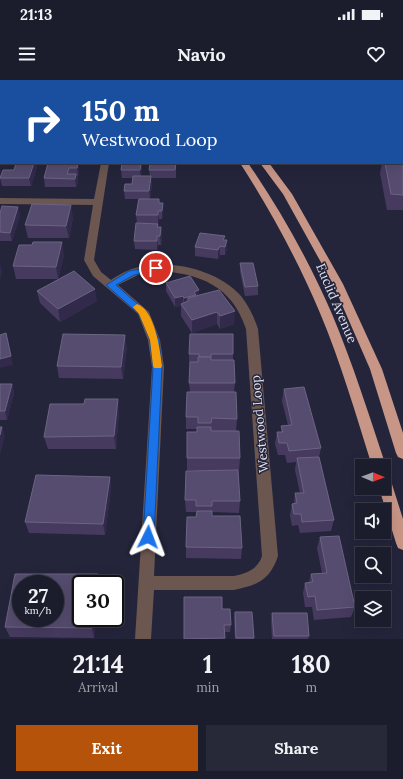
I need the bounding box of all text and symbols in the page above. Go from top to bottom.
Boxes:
text: 21:13 [20,5,52,24]
icon: menu [16,43,38,65]
text: Navio [177,43,226,66]
icon: heart [365,43,387,65]
text: 150 m [82,93,159,129]
icon: right [16,96,68,148]
text: Westwood Loop [82,128,218,151]
pin [139,251,173,285]
icon: arrive [145,257,167,279]
street label: Euclid Avenue [312,261,361,346]
street label: Westwood Loop [247,374,272,473]
north arrow [355,459,391,495]
map controls [355,459,391,627]
button: sound [355,503,391,539]
position arrow [127,516,169,558]
button: search [355,547,391,583]
speed limit sign: 30 [72,575,124,627]
text: 27 [28,583,48,608]
button: layers [355,591,391,627]
text: km/h [24,604,52,617]
text: 21:14 [72,649,124,680]
text: 1 [203,649,213,680]
text: 180 [292,649,331,680]
text: Arrival [78,679,118,696]
text: min [196,679,219,696]
text: m [305,679,317,696]
button: Exit [16,725,198,771]
button: Share [206,725,387,771]

